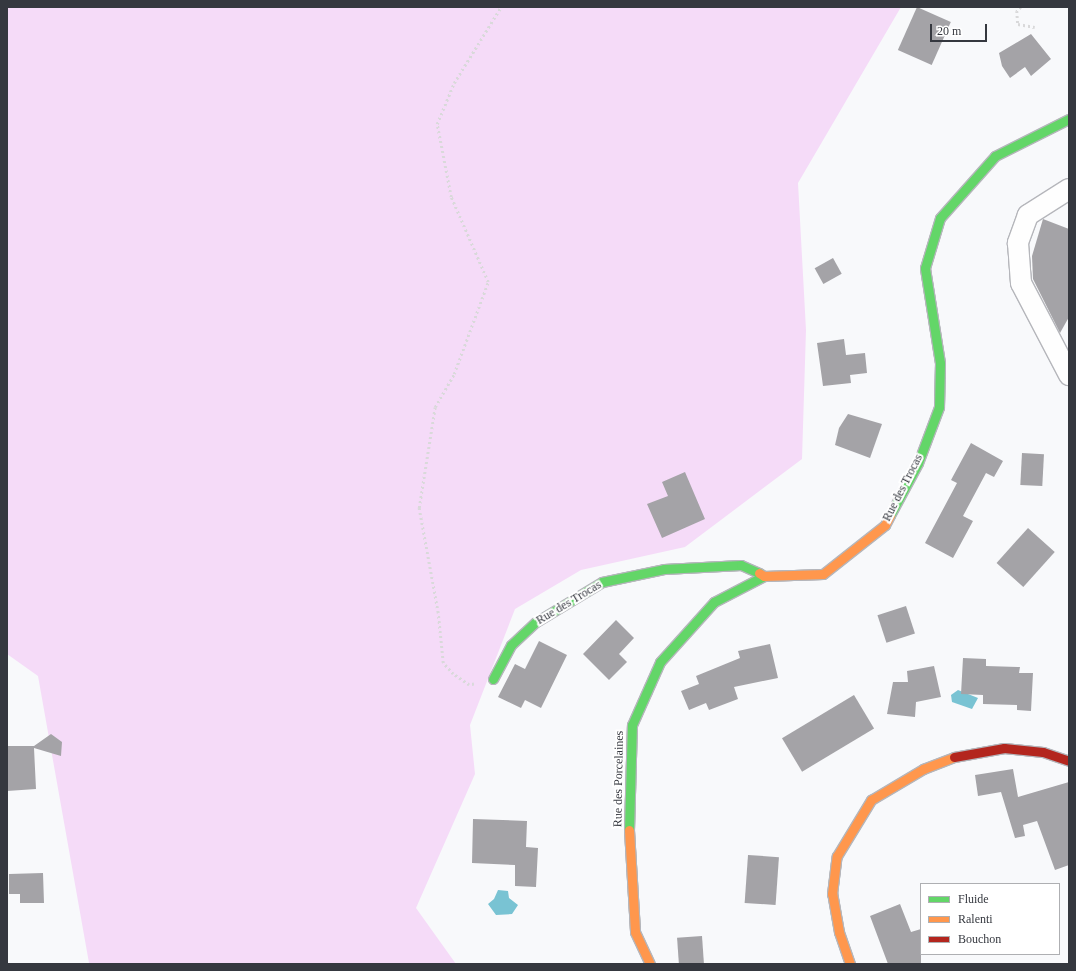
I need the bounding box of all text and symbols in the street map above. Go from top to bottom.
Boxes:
scale bar [932,16,989,42]
text: 20 m [937,24,961,38]
street label: Rue des Trocas [880,452,926,524]
street label: Rue des Trocas [534,578,604,628]
street label: Rue des Porcelaines [611,731,627,827]
legend [920,883,1060,955]
text: Fluide [958,892,989,906]
text: Ralenti [958,912,993,926]
text: Bouchon [958,932,1001,946]

